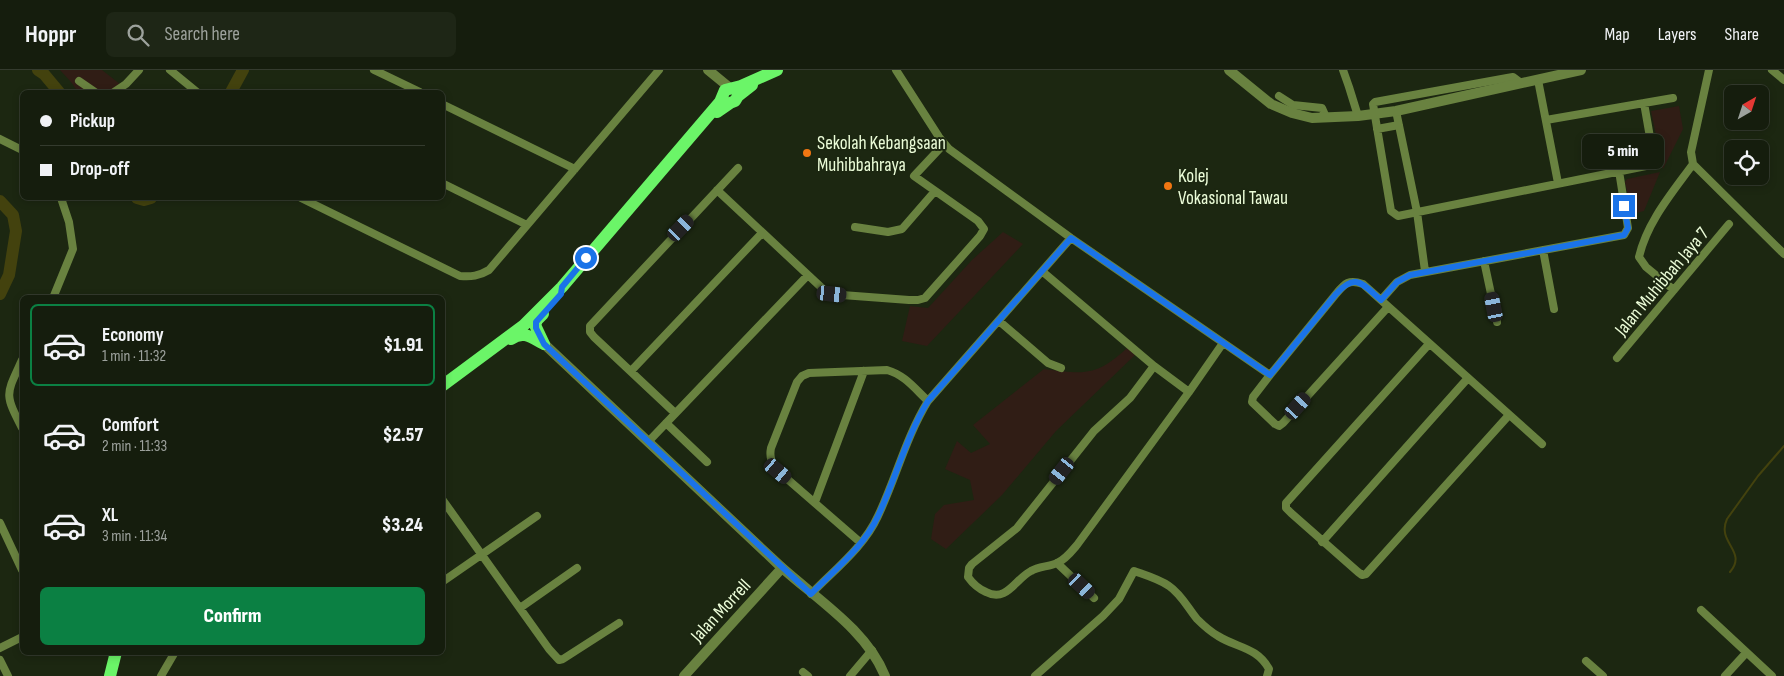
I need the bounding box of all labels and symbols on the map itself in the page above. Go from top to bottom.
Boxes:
north arrow [1724,85,1769,130]
place label: Sekolah Kebangsaan Muhibbahraya [817,132,946,177]
callout: 5 min [1583,134,1665,168]
marker: Sekolah Kebangsaan Muhibbahraya [801,147,813,159]
place label: Kolej Vokasional Tawau [1178,165,1288,210]
marker: Kolej Vokasional Tawau [1162,180,1174,192]
route end [1613,195,1635,217]
car [665,212,696,244]
street label: Jalan Muhibbah Jaya 7 [1610,223,1714,342]
route start [575,247,597,269]
car [816,285,847,303]
car [1483,291,1504,323]
car [1282,390,1313,422]
car [1046,455,1077,487]
car [761,456,794,486]
car [1065,570,1098,602]
street label: Jalan Morrell [686,575,756,648]

